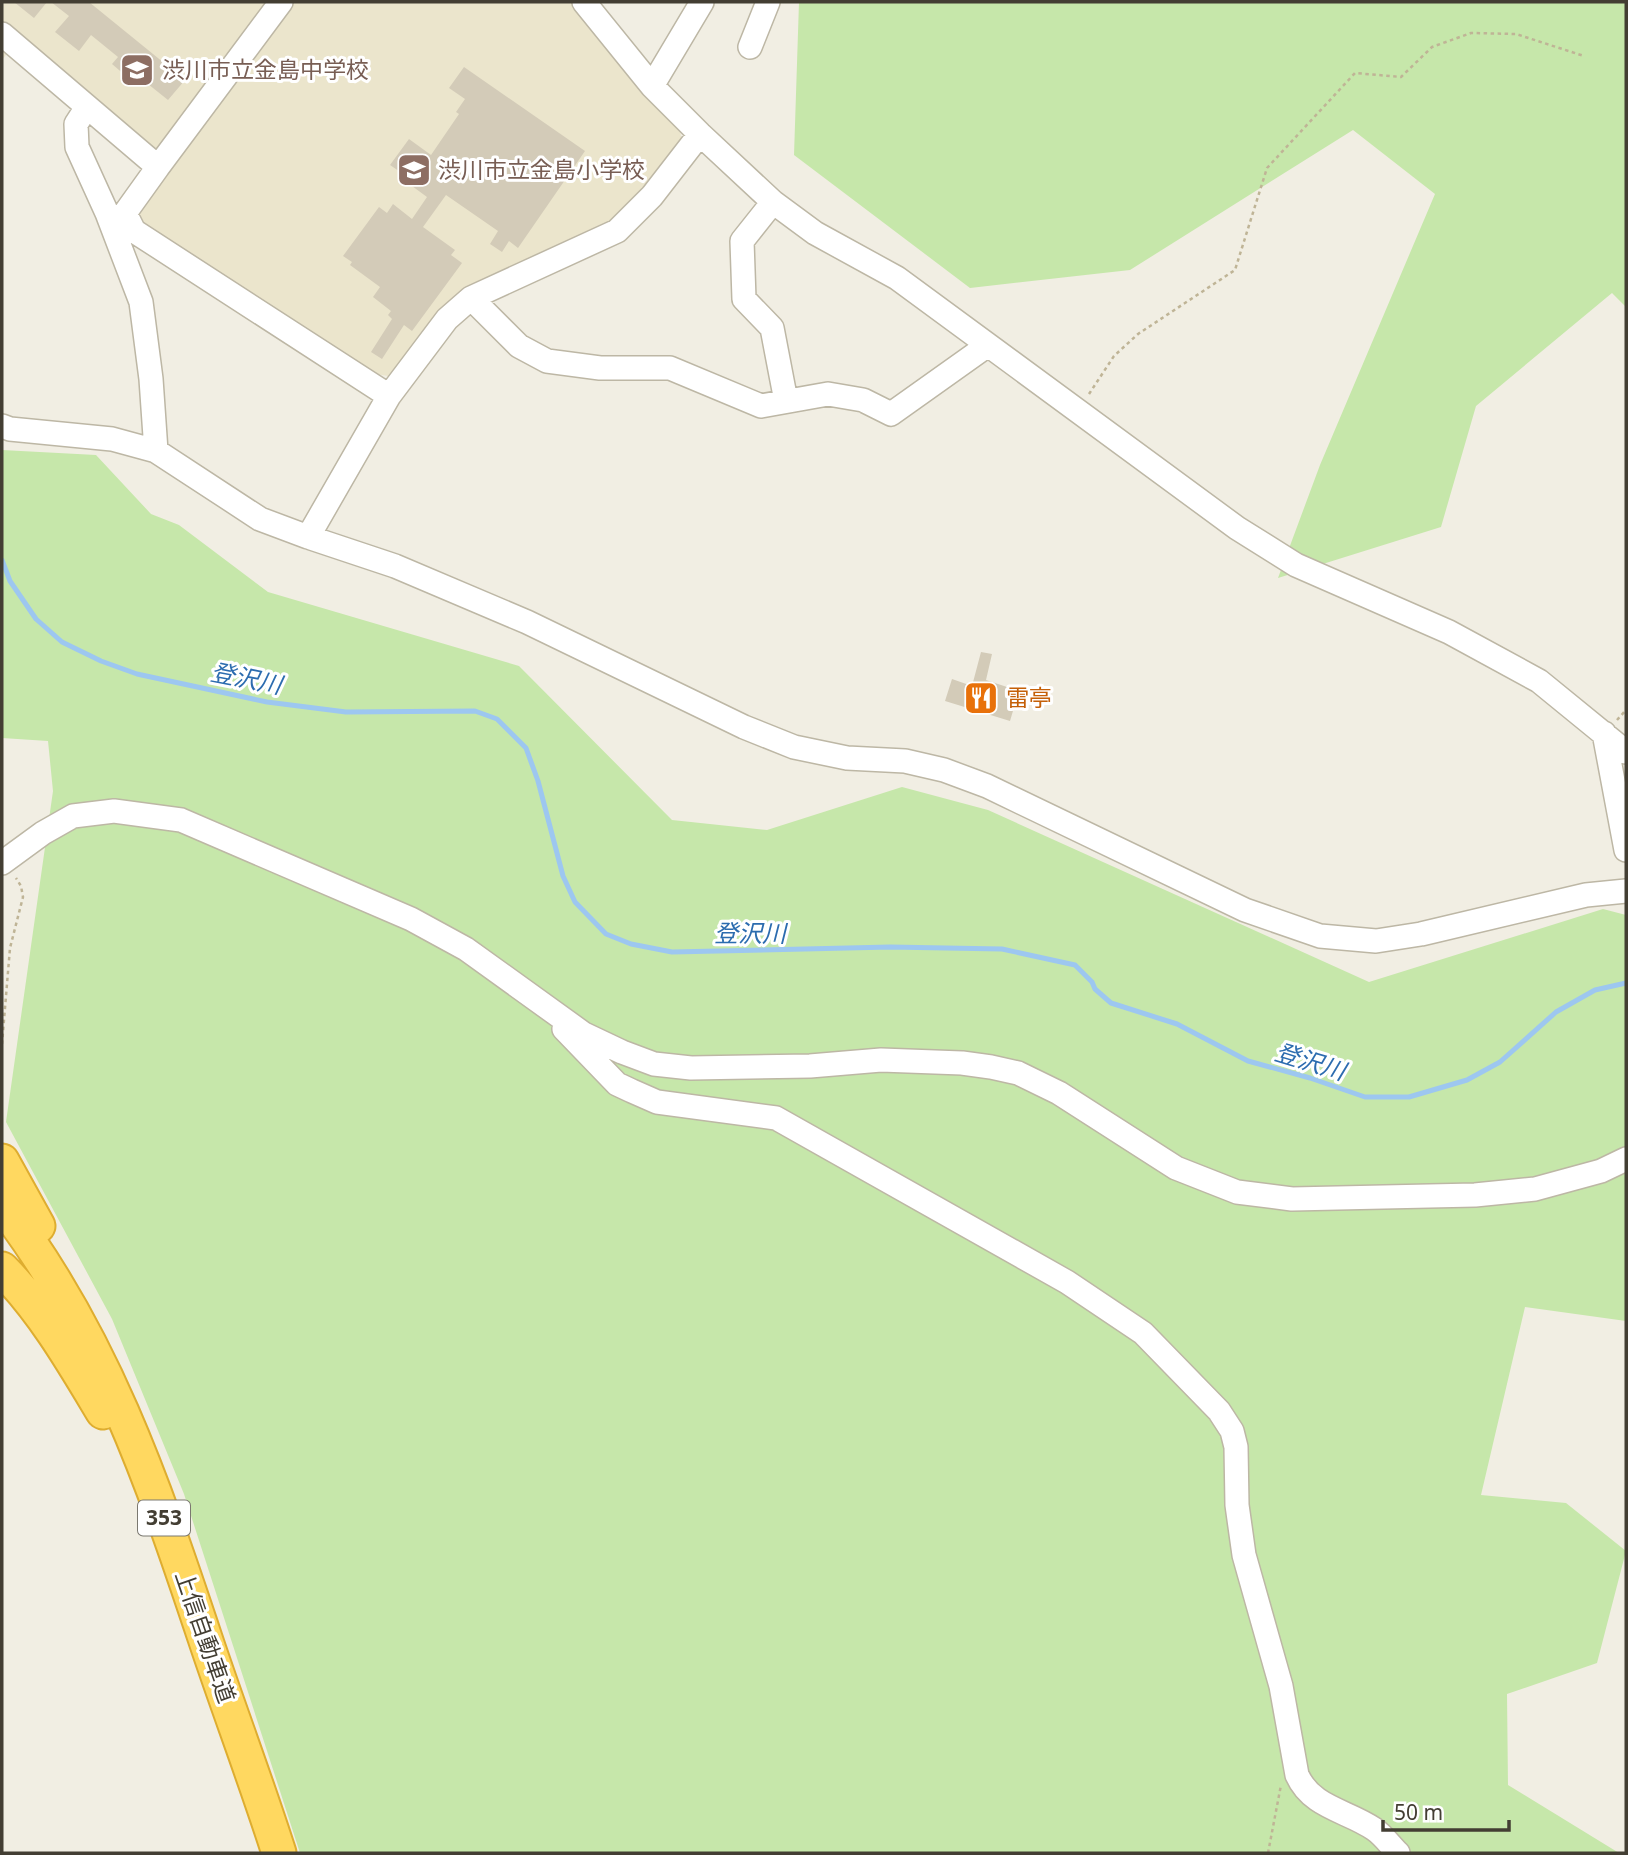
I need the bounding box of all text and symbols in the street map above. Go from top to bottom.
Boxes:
school or university icon: 渋川市立金島中学校 [118,51,156,89]
place label: 渋川市立金島中学校 [162,53,369,85]
school or university icon: 渋川市立金島小学校 [395,151,433,189]
place label: 渋川市立金島小学校 [438,153,645,185]
water label: 登沢川 [208,654,288,701]
restaurant icon: 雷亭 [962,679,1000,717]
place label: 雷亭 [1006,681,1052,713]
water label: 登沢川 [714,916,789,949]
water label: 登沢川 [1271,1034,1353,1088]
road number: 353 [138,1500,190,1536]
street label: 上信自動車道 [168,1566,244,1707]
scale bar [1383,1788,1509,1832]
text: 50 m [1394,1798,1443,1826]

